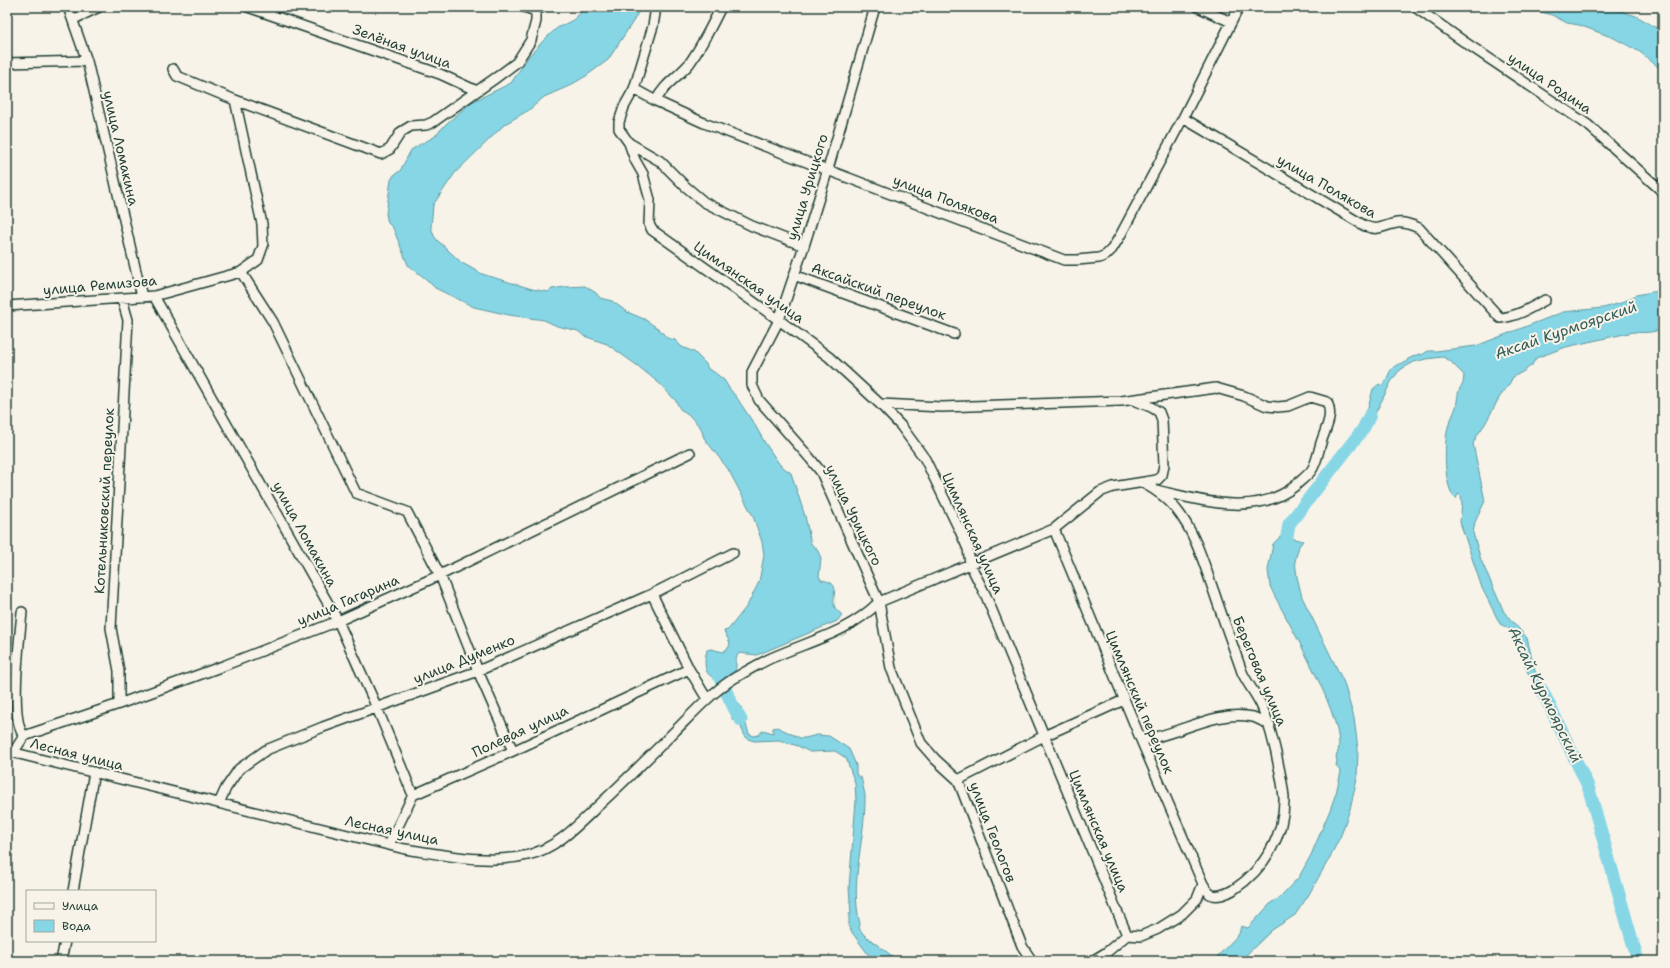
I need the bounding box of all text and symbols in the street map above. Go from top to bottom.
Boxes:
street label: Зелёная улица [350,20,454,72]
street label: улица Родина [1505,48,1596,118]
street label: улица Ломакина [99,89,143,208]
street label: улица Урицкого [782,131,832,243]
street label: улица Полякова [1274,150,1380,222]
street label: улица Полякова [891,171,1002,228]
street label: Цимлянская улица [690,237,808,327]
street label: Аксайский переулок [809,258,949,324]
street label: улица Ремизова [42,271,158,299]
water label: Аксай Курмоярский [1492,296,1640,364]
street label: Котельниковский переулок [90,407,118,595]
street label: улица Урицкого [822,461,886,569]
street label: Цимлянская улица [938,469,1008,597]
street label: улица Ломакина [269,478,341,590]
street label: улица Гагарина [294,570,402,630]
street label: Береговая улица [1229,613,1291,729]
water label: Аксай Курмоярский [1503,624,1587,766]
street label: Цимлянский переулок [1102,628,1179,777]
street label: улица Думенко [411,630,517,688]
street label: Полевая улица [469,701,571,761]
street label: Лесная улица [29,734,126,774]
street label: Цимлянская улица [1065,767,1133,895]
street label: улица Геологов [966,779,1020,885]
street label: Лесная улица [343,811,441,849]
legend [26,890,156,942]
text: Улица [62,898,99,914]
text: Вода [62,918,91,934]

